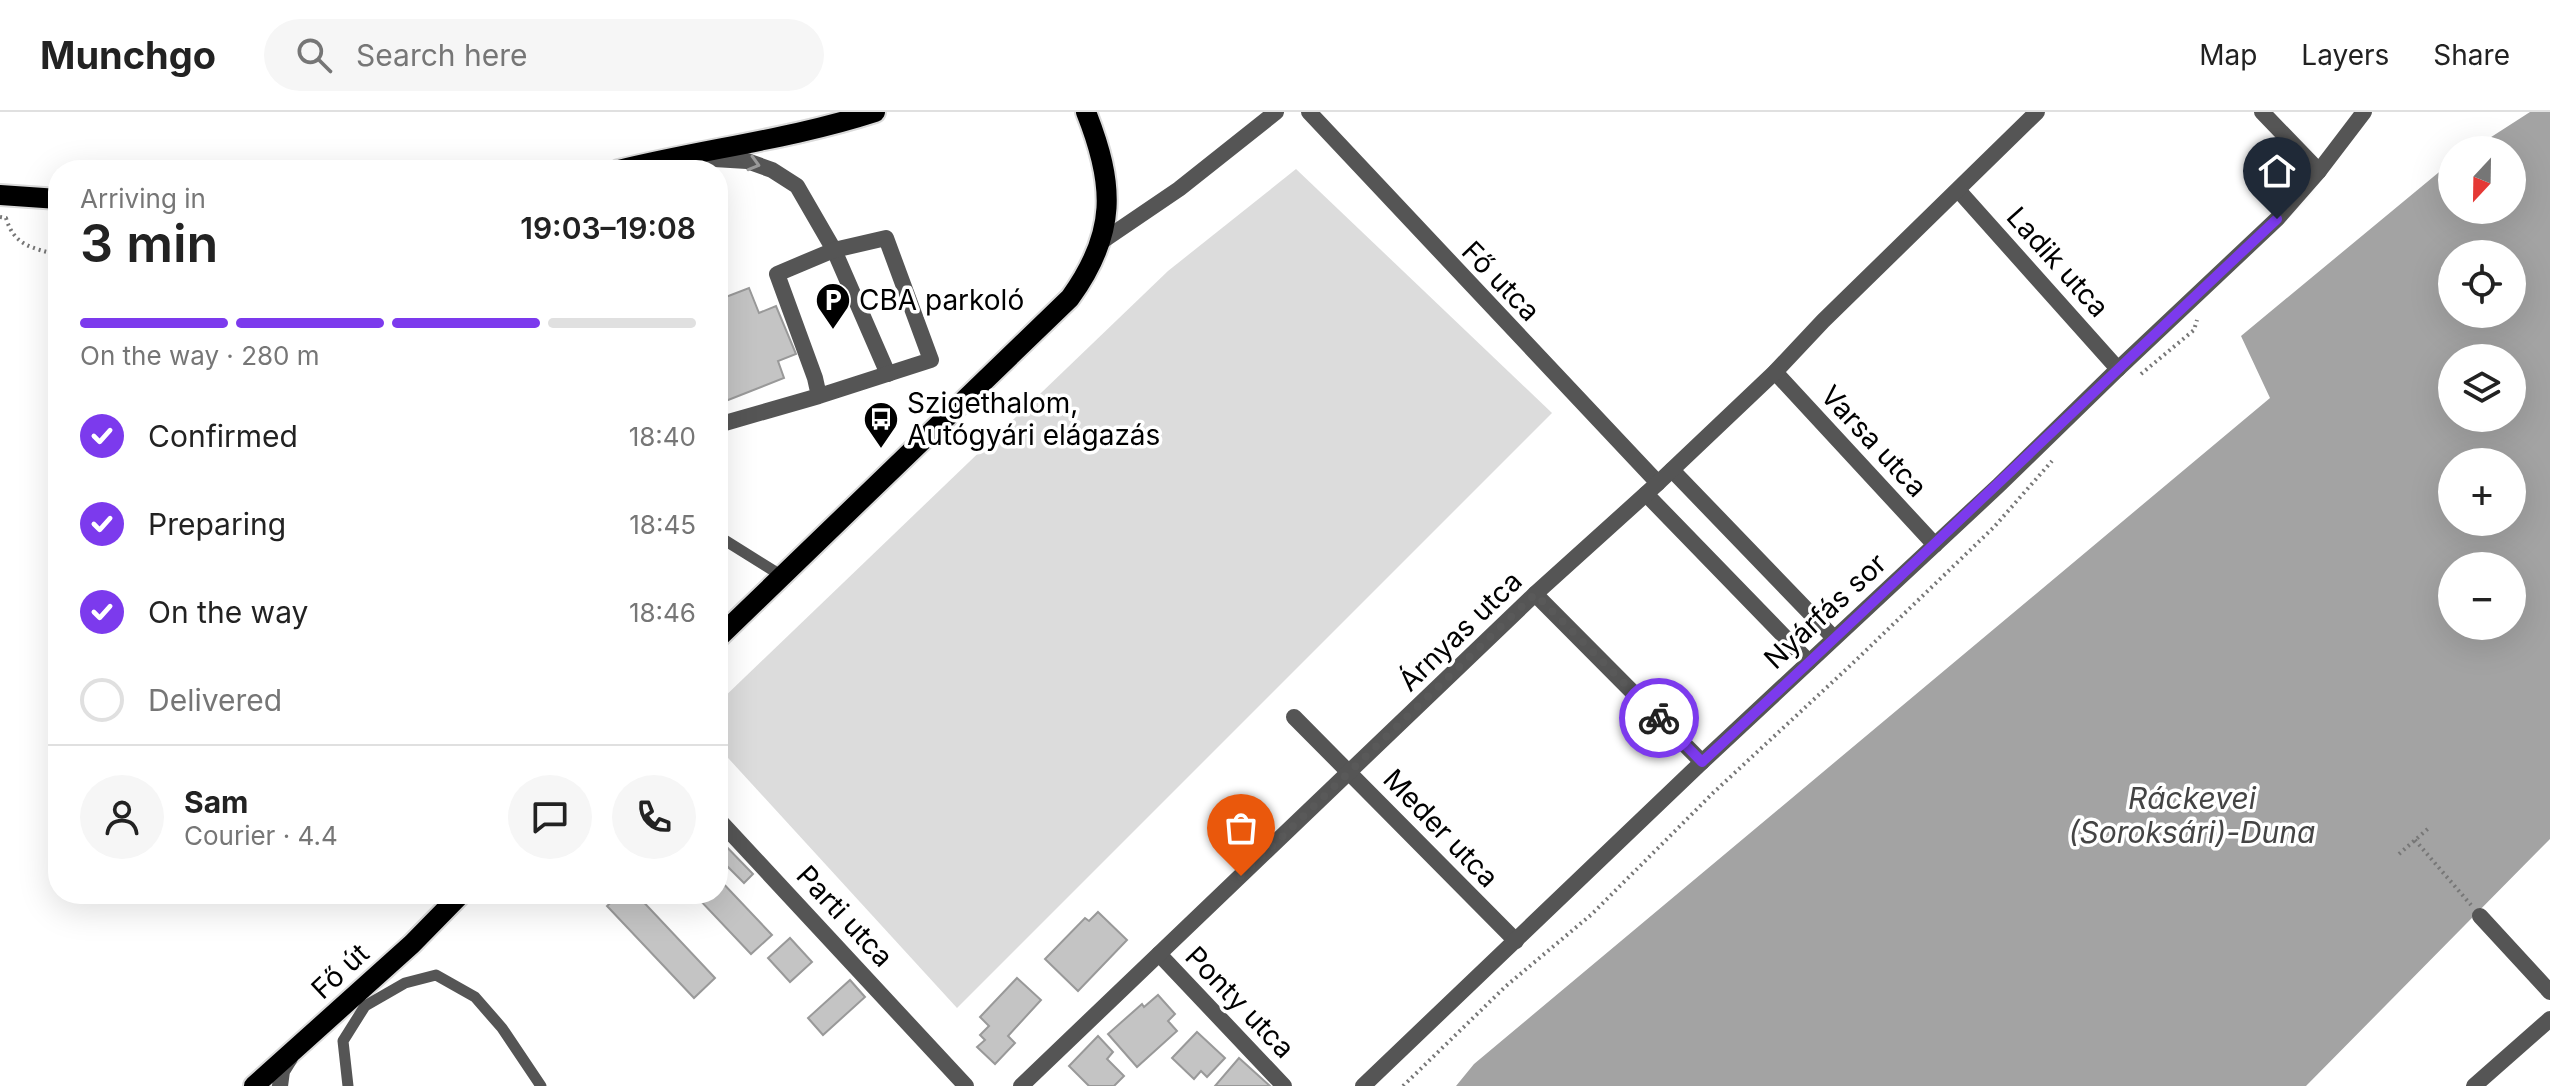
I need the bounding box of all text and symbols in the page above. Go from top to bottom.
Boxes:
search box [264,19,824,91]
text: Munchgo [40,32,216,78]
icon: search [292,33,336,77]
text: Search here [356,37,528,73]
text: Map [2199,38,2257,72]
text: Layers [2301,38,2389,72]
text: Share [2433,38,2510,72]
north arrow [2438,136,2526,224]
map controls [2438,136,2526,640]
pin [2243,137,2311,219]
icon: home [2255,149,2299,193]
one-way arrow [746,155,760,171]
text: Arriving in [80,183,206,214]
street label: Ladik utca [2000,200,2116,324]
text: 19:03–19:08 [520,210,696,246]
text: 3 min [80,212,218,275]
street label: Fő utca [1455,234,1547,328]
button: locate [2438,240,2526,328]
parking icon: CBA parkoló [814,281,852,331]
place label: CBA parkoló [859,283,1024,317]
text: On the way · 280 m [80,340,320,371]
button: layers [2438,344,2526,432]
street label: Varsa utca [1814,378,1934,504]
place label: Szigethalom, Autógyári elágazás [907,386,1160,452]
bus stop icon: Szigethalom, Autógyári elágazás [862,400,900,450]
icon: check [80,414,124,458]
text: Confirmed [148,418,298,454]
text: 18:40 [629,421,696,452]
button: + [2438,448,2526,536]
icon: check [80,502,124,546]
text: Preparing [148,506,286,542]
text: 18:45 [629,509,696,540]
street label: Nyárfás sor [1757,546,1893,676]
button: − [2438,552,2526,640]
street label: Árnyas utca [1391,563,1529,698]
icon: check [80,590,124,634]
text: On the way [148,594,308,630]
text: 18:46 [629,597,696,628]
courier [1619,678,1699,758]
text: Delivered [148,682,282,718]
icon: bike [1637,696,1681,740]
street label: Meder utca [1376,762,1506,894]
button: person [80,775,164,859]
button: chat [508,775,592,859]
button: phone [612,775,696,859]
water label: Ráckevei (Soroksári)-Duna [2068,780,2316,850]
text: Sam [184,784,248,820]
pin [1207,794,1275,876]
icon: bag [1219,806,1263,850]
text: Courier · 4.4 [184,820,338,851]
street label: Parti utca [790,858,900,974]
street label: Fő út [304,936,376,1006]
street label: Ponty utca [1179,939,1301,1065]

